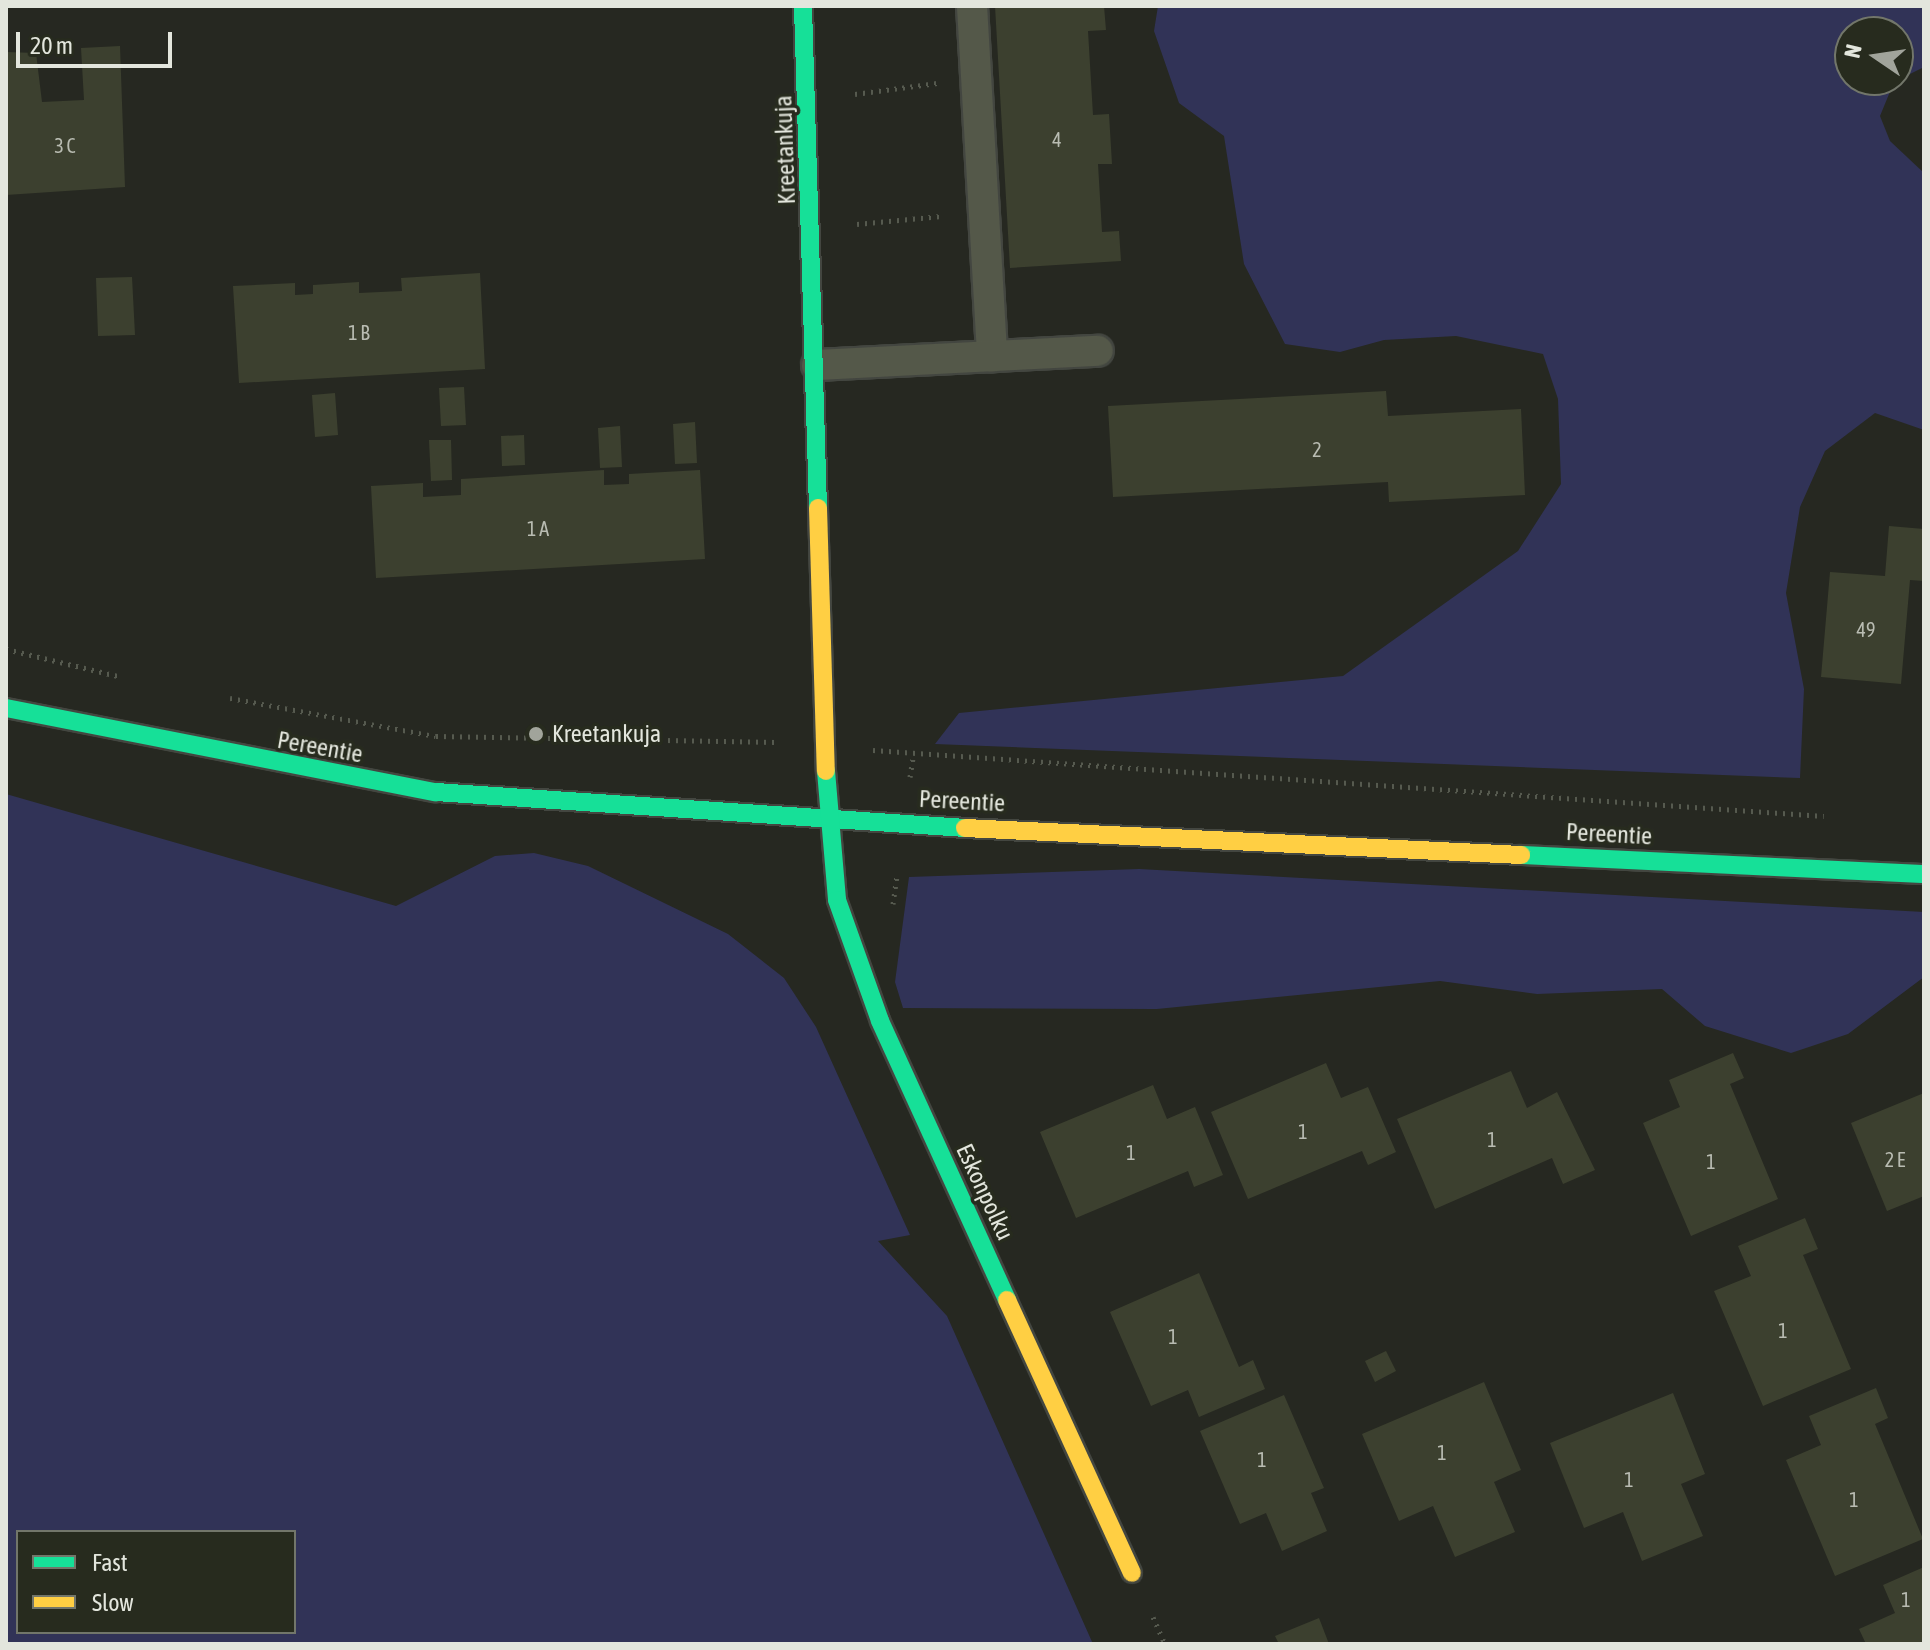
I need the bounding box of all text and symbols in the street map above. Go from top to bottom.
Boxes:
scale bar [20,16,176,66]
north arrow [1834,16,1914,96]
text: 20 m [30,32,73,59]
text: N [1838,42,1867,60]
street label: Kreetankuja [769,95,801,205]
house number: 4 [1052,127,1062,151]
house number: 3 C [54,133,76,157]
house number: 1 B [348,320,370,344]
house number: 2 [1312,437,1322,461]
house number: 1 A [527,516,549,540]
house number: 49 [1857,617,1875,641]
place label: Kreetankuja [552,720,661,748]
street label: Pereentie [275,725,365,769]
marker: Kreetankuja [527,725,545,743]
street label: Pereentie [918,784,1006,818]
street label: Pereentie [1565,817,1653,851]
house number: 1 [1298,1119,1308,1143]
house number: 1 [1487,1127,1497,1151]
street label: Eskonpolku [950,1139,1020,1245]
house number: 1 [1126,1140,1136,1164]
house number: 2 E [1885,1147,1905,1171]
house number: 1 [1706,1149,1716,1173]
house number: 1 [1778,1318,1788,1342]
house number: 1 [1168,1324,1178,1348]
house number: 1 [1437,1440,1447,1464]
house number: 1 [1257,1447,1267,1471]
house number: 1 [1624,1467,1634,1491]
house number: 1 [1849,1487,1859,1511]
legend [16,1530,296,1634]
text: Fast [92,1549,128,1576]
house number: 1 [1901,1587,1911,1611]
text: Slow [92,1589,134,1616]

